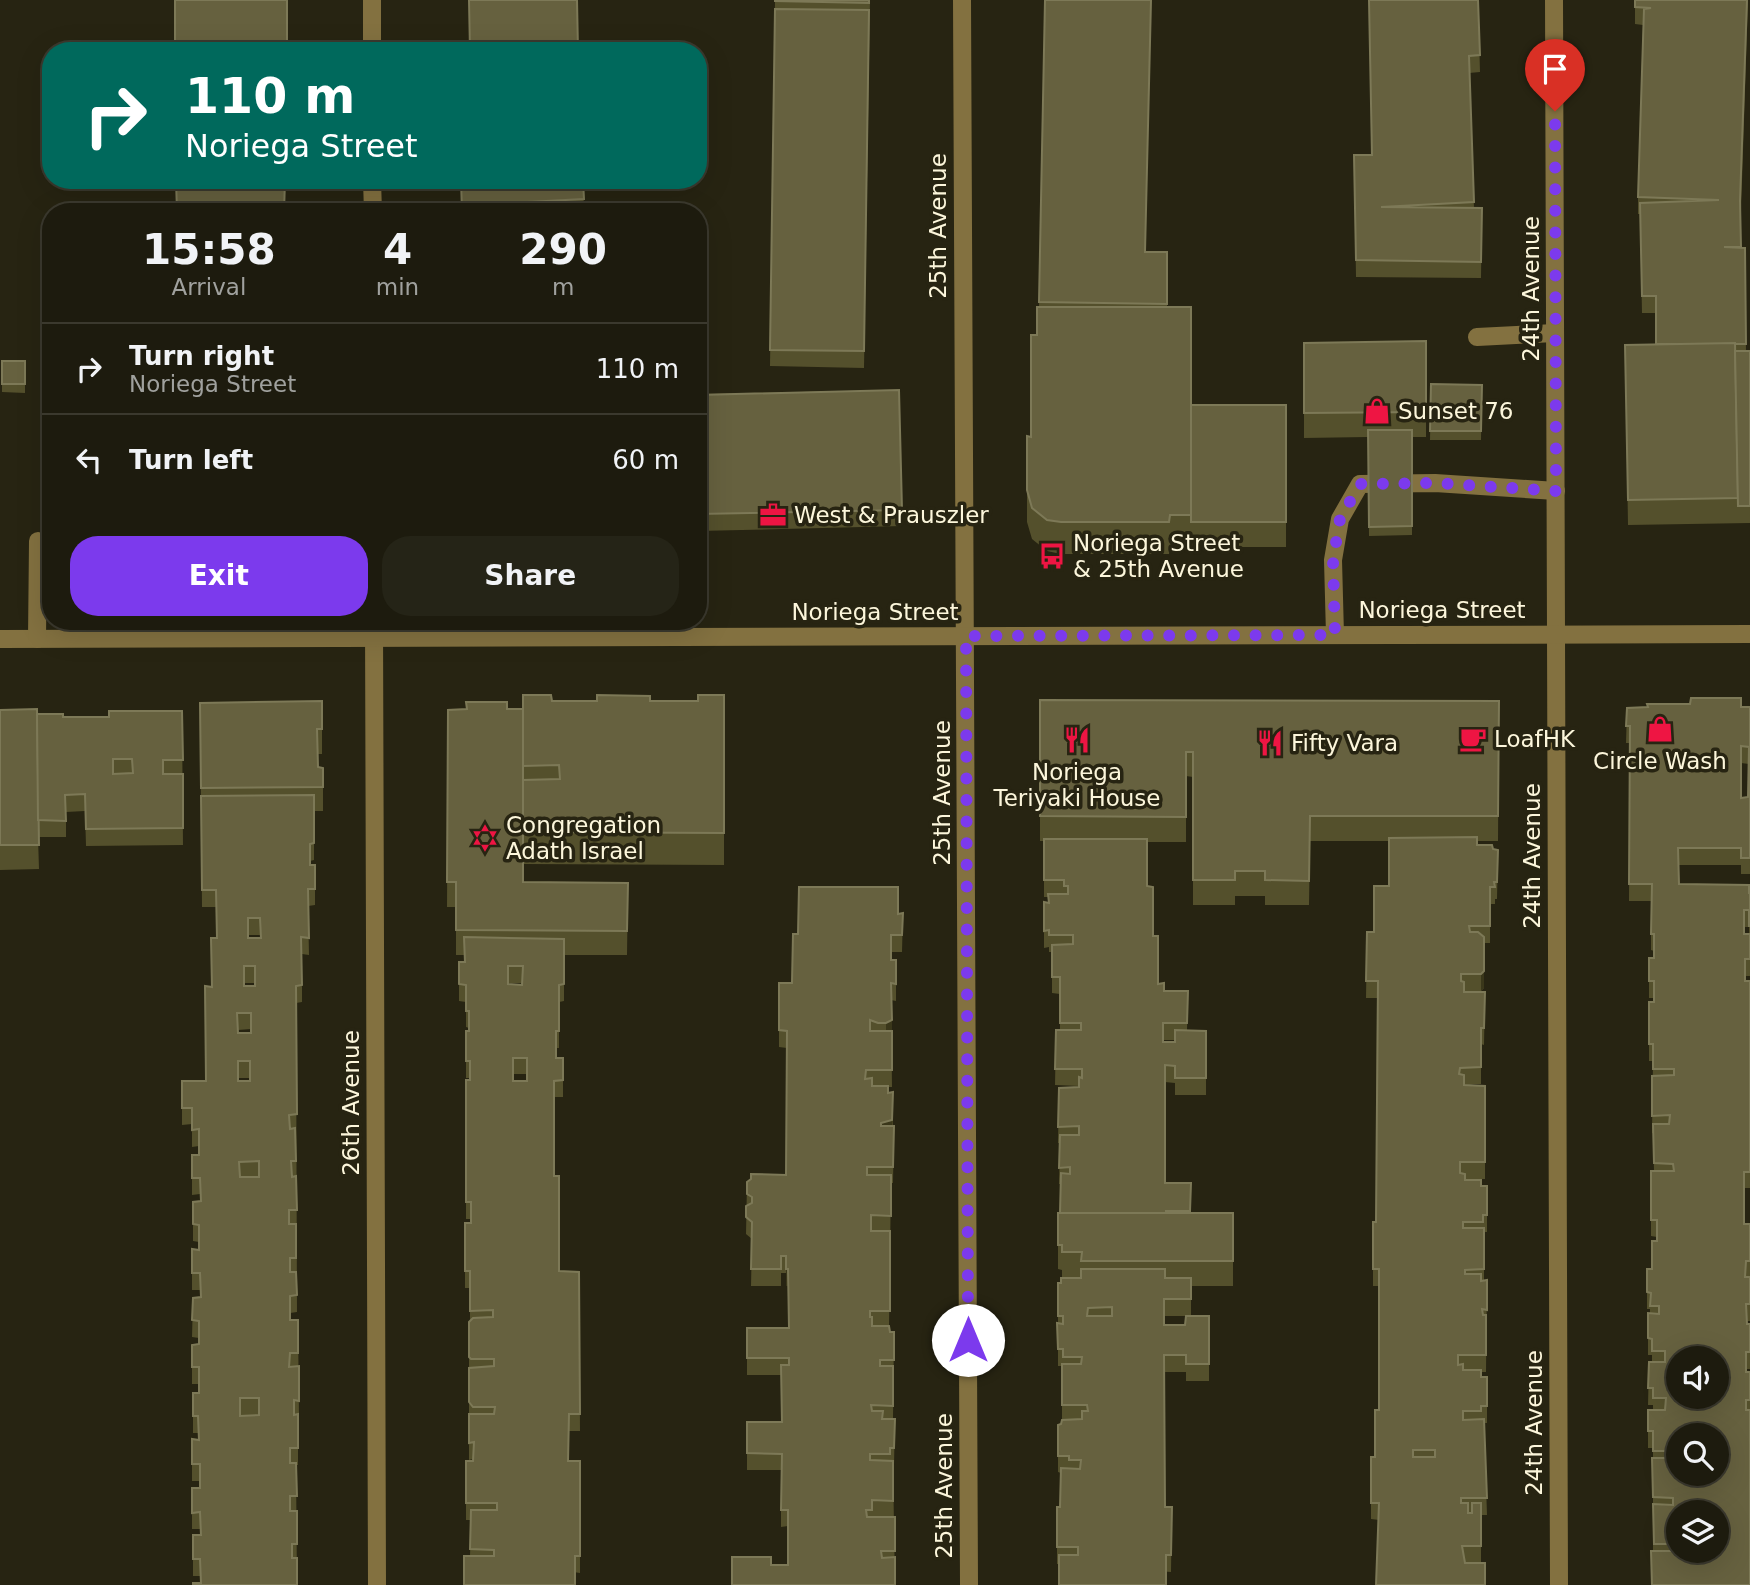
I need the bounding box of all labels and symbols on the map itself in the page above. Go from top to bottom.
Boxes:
pin [1525,39,1585,111]
street label: 25th Avenue [925,153,951,299]
street label: 24th Avenue [1518,216,1544,362]
shop icon: Sunset 76 [1362,396,1392,426]
place label: Sunset 76 [1398,398,1513,424]
office icon: West & Prauszler [758,500,788,530]
place label: West & Prauszler [794,502,989,528]
place label: Noriega Street & 25th Avenue [1073,530,1244,582]
bus stop icon: Noriega Street & 25th Avenue [1037,541,1067,571]
street label: Noriega Street [1358,597,1526,623]
street label: Noriega Street [791,599,959,625]
shop icon: Circle Wash [1645,714,1675,744]
street label: 25th Avenue [929,720,955,866]
cafe icon: LoafHK [1458,724,1488,754]
restaurant icon: Noriega Teriyaki House [1062,725,1092,755]
place label: LoafHK [1494,726,1576,752]
restaurant icon: Fifty Vara [1255,728,1285,758]
place label: Fifty Vara [1291,730,1398,756]
place label: Circle Wash [1593,748,1727,774]
place label: Noriega Teriyaki House [993,759,1160,811]
street label: 24th Avenue [1519,783,1545,929]
place label: Congregation Adath Israel [506,812,661,864]
synagogue icon: Congregation Adath Israel [470,823,500,853]
street label: 26th Avenue [338,1030,364,1176]
position arrow [931,1303,1005,1377]
street label: 24th Avenue [1521,1350,1547,1496]
street label: 25th Avenue [931,1413,957,1559]

